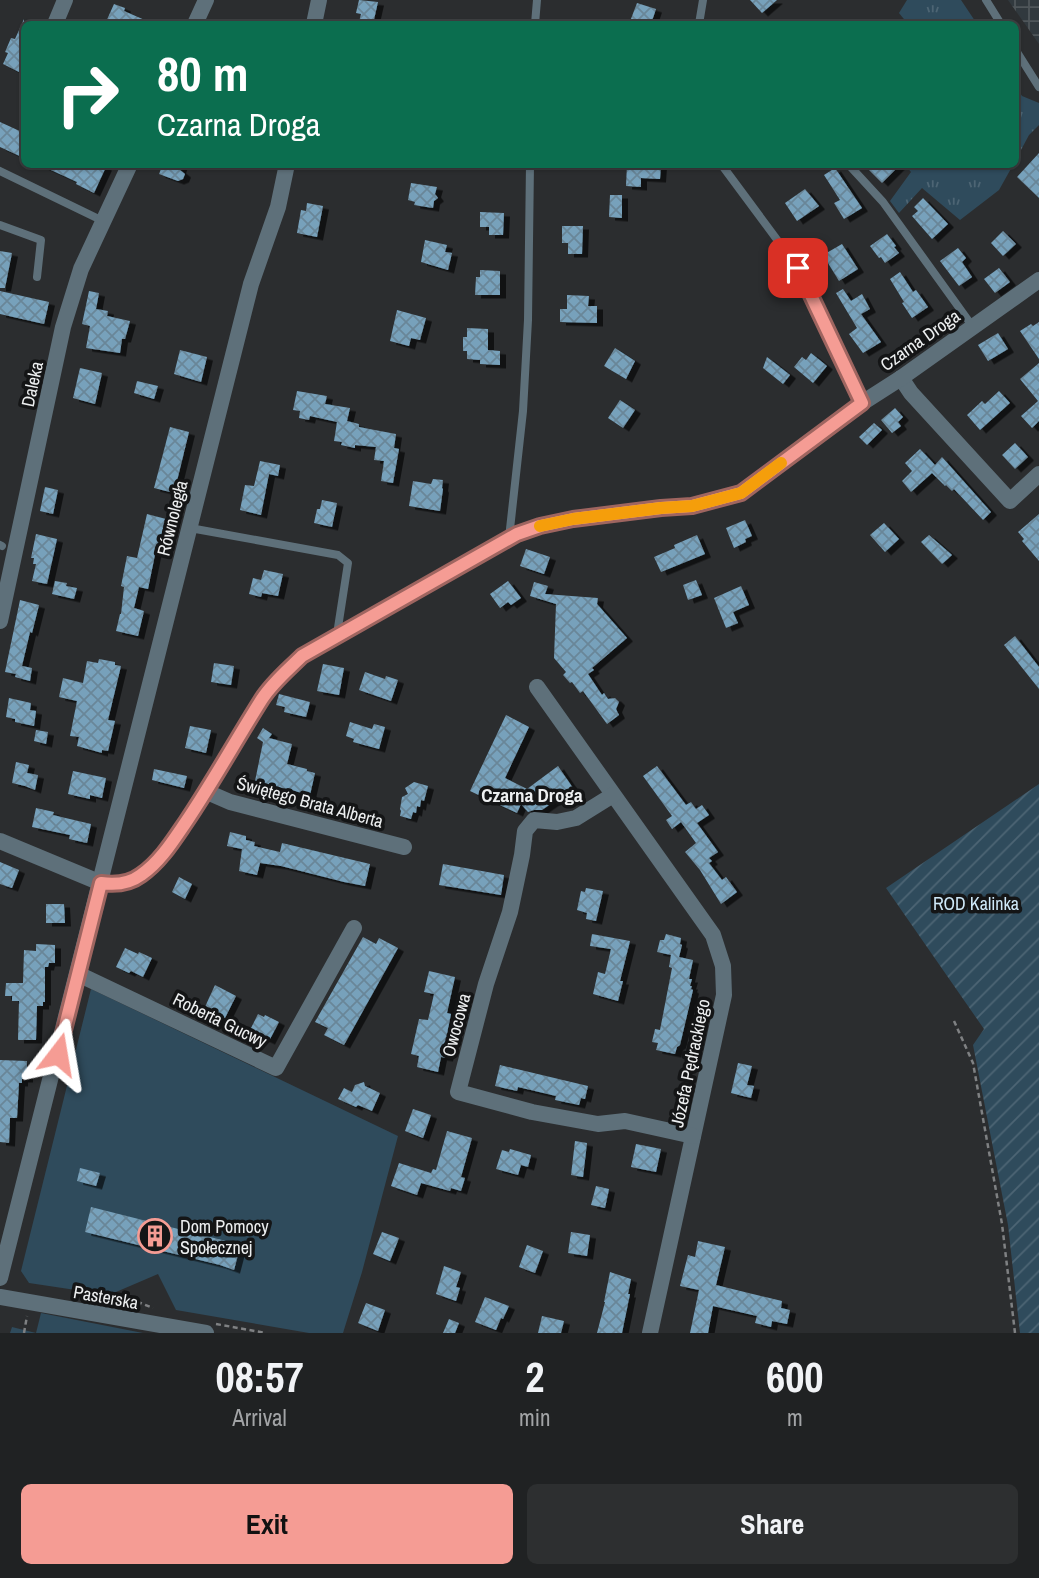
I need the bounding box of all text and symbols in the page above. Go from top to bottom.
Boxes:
text: 80 m [157,40,249,106]
icon: right [42,49,133,140]
text: Czarna Droga [157,103,320,146]
pin [768,238,828,298]
icon: arrive [779,249,817,287]
street label: Czarna Droga [875,303,965,377]
street label: Daleka [15,359,49,409]
street label: Równoległa [151,478,193,558]
street label: Świętego Brata Alberta [234,770,386,834]
district label: Czarna Droga [481,782,583,808]
park label: ROD Kalinka [933,891,1019,916]
street label: Roberta Gucwy [169,986,272,1054]
street label: Owocowa [436,990,476,1060]
street label: Józefa Pędrackiego [664,997,716,1129]
position arrow [21,1017,95,1091]
place label: Dom Pomocy Społecznej [180,1214,269,1260]
building icon: Dom Pomocy Społecznej [136,1217,174,1255]
street label: Pasterska [72,1279,140,1315]
text: 08:57 [216,1349,304,1405]
text: 2 [525,1349,544,1405]
text: 600 [766,1349,824,1405]
text: Arrival [232,1402,287,1433]
text: min [519,1402,551,1433]
text: m [787,1402,803,1433]
button: Exit [21,1484,513,1564]
button: Share [527,1484,1018,1564]

